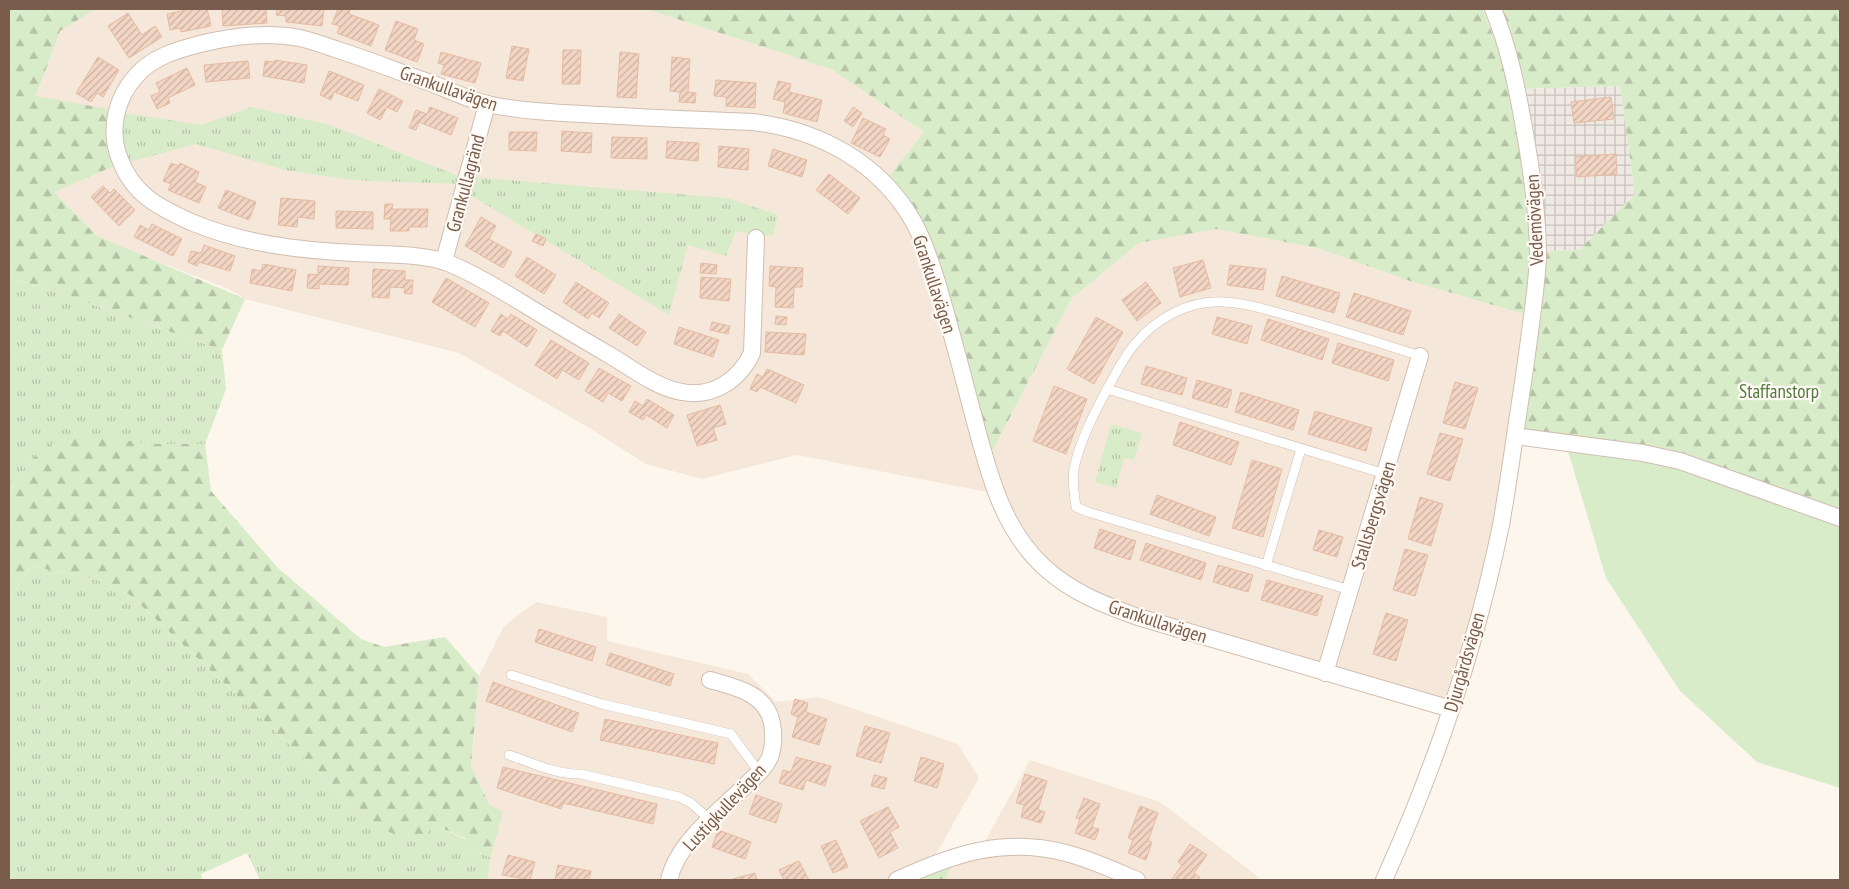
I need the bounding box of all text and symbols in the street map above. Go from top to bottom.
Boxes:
street label: Grankullavägen [397,60,501,116]
street label: Grankullagränd [440,132,490,234]
street label: Vedemövägen [1520,174,1548,267]
street label: Grankullavägen [908,232,962,336]
park label: Staffanstorp [1739,379,1819,403]
street label: Stallsbergsvägen [1345,458,1401,572]
street label: Grankullavägen [1106,594,1210,648]
street label: Djurgårdsvägen [1438,609,1490,715]
street label: Lustigkullevägen [677,758,771,856]

